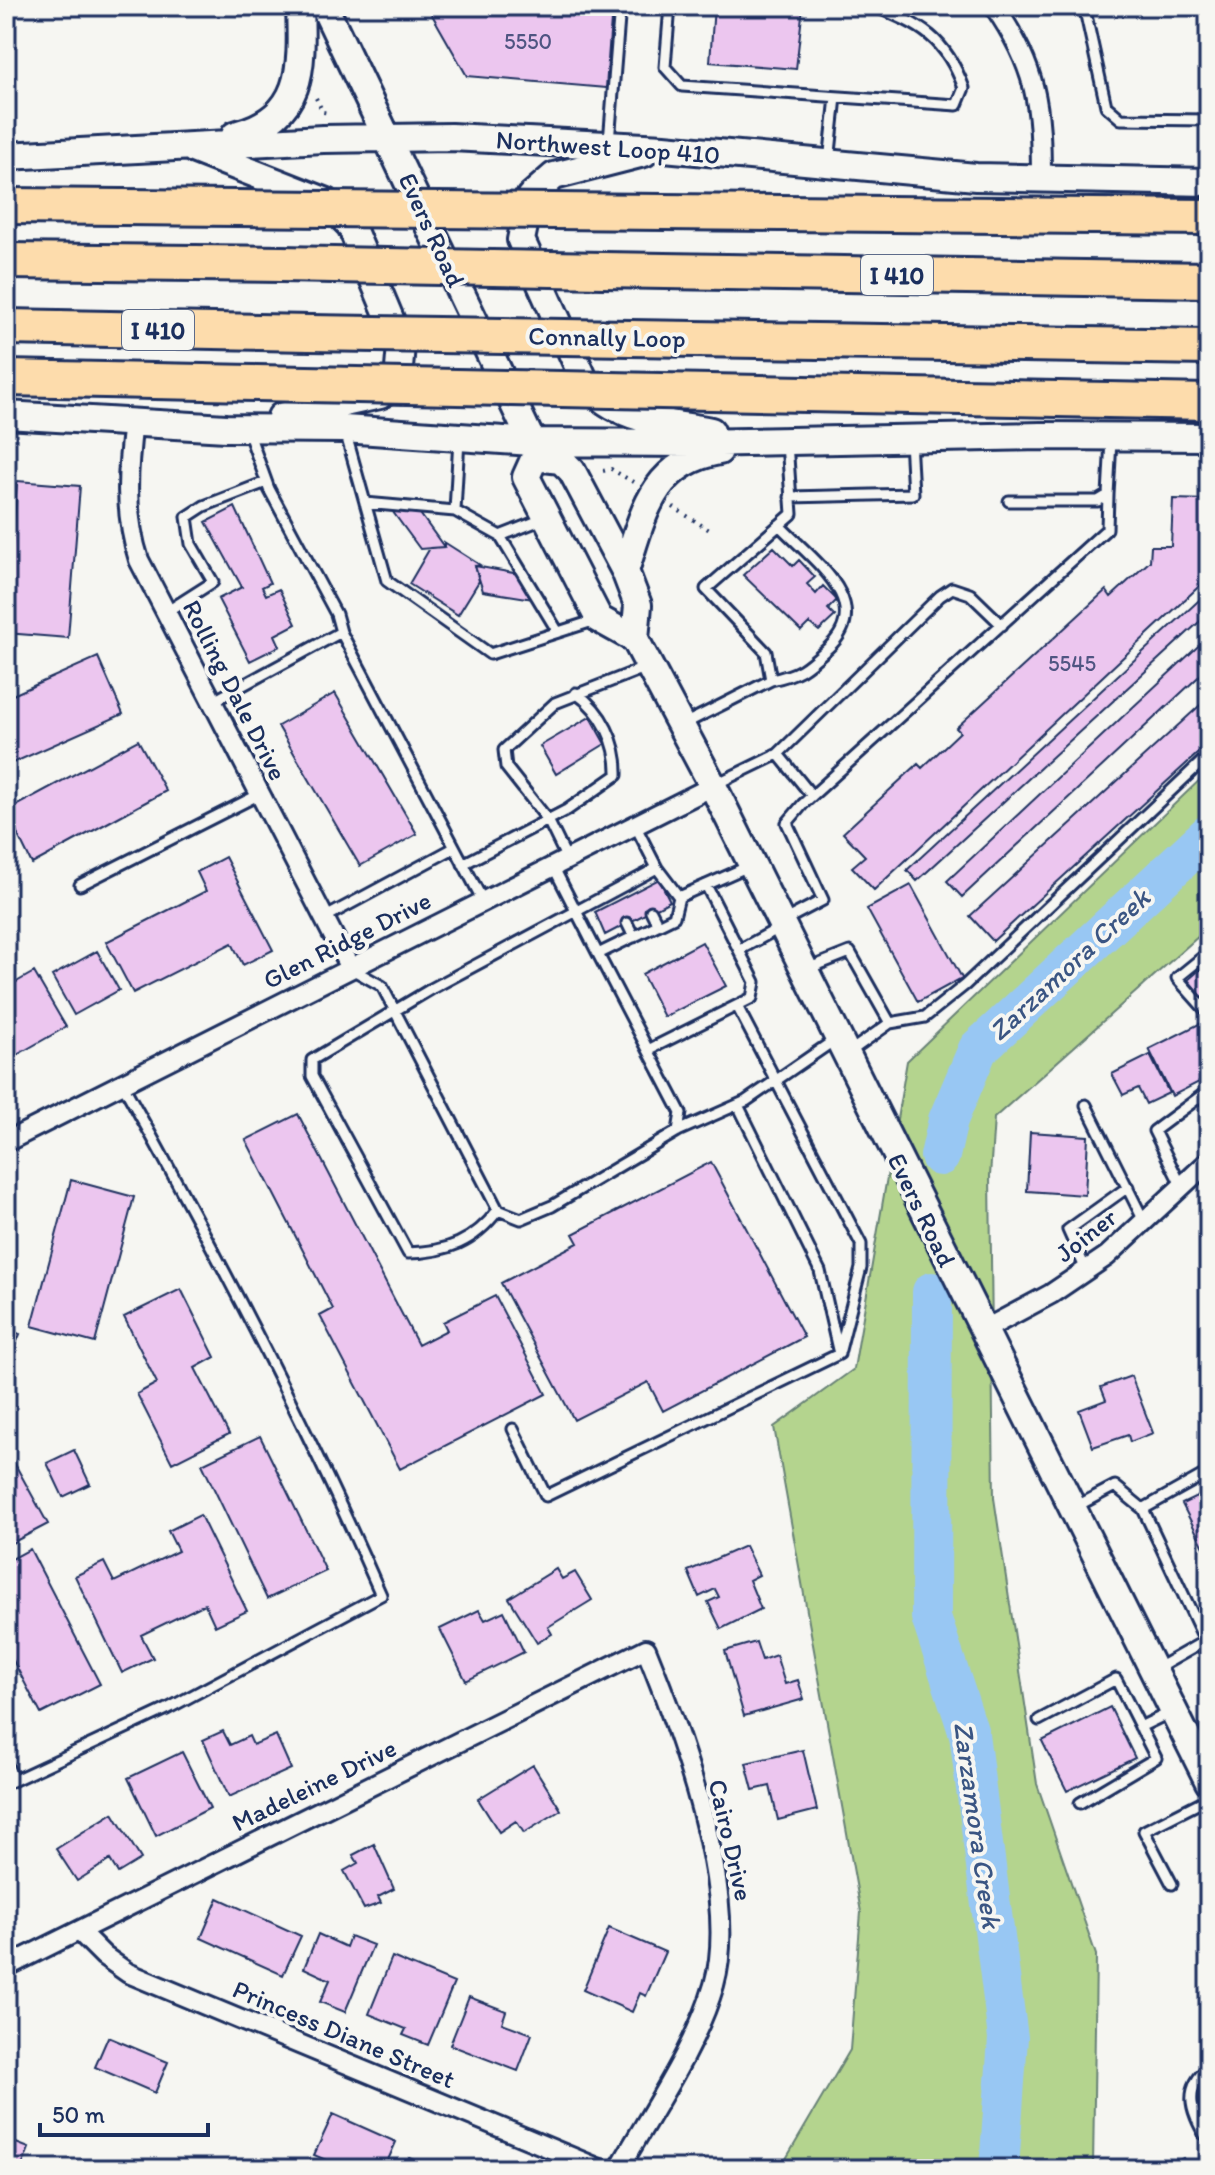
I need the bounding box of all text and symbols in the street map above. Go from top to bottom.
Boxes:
house number: 5550 [504,28,552,55]
street label: Northwest Loop 410 [495,123,721,171]
street label: Evers Road [392,168,473,293]
road number: I 410 [861,255,933,295]
road number: I 410 [122,310,194,350]
street label: Connally Loop [528,320,686,354]
street label: Rolling Dale Drive [176,594,294,786]
house number: 5545 [1048,650,1096,677]
water label: Zarzamora Creek [981,880,1158,1047]
street label: Glen Ridge Drive [258,884,436,996]
street label: Evers Road [881,1148,964,1273]
street label: Joiner [1049,1201,1123,1269]
water label: Zarzamora Creek [947,1720,1010,1932]
street label: Madeleine Drive [227,1731,401,1839]
street label: Cairo Drive [702,1776,760,1904]
street label: Princess Diane Street [228,1973,460,2095]
scale bar [40,2087,208,2137]
text: 50 m [52,2100,105,2129]

